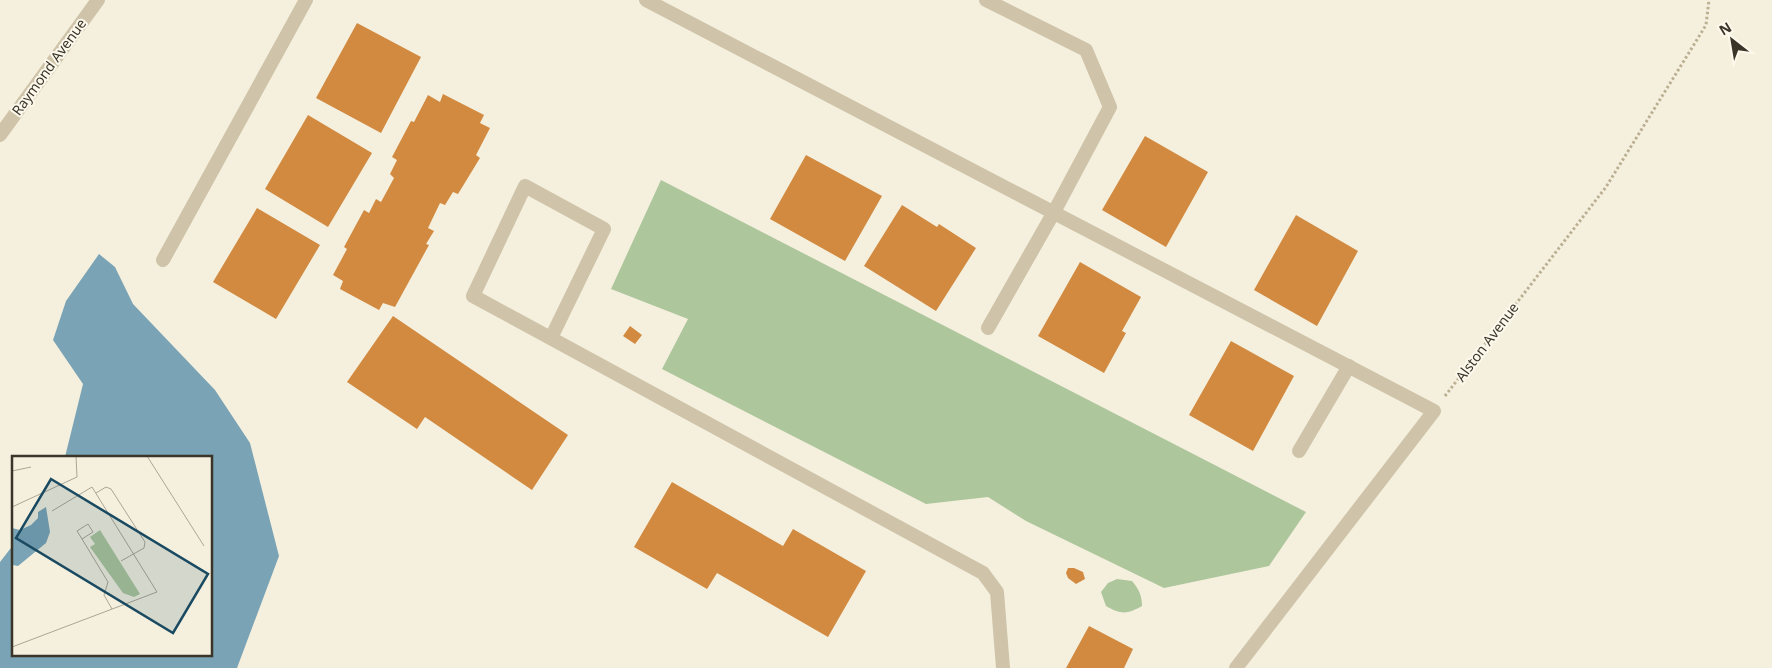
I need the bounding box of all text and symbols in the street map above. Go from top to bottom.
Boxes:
street label: Raymond Avenue [7,14,90,119]
north arrow [1707,15,1757,65]
text: N [1715,17,1735,40]
street label: Alston Avenue [1451,298,1523,385]
inset map [12,456,212,656]

